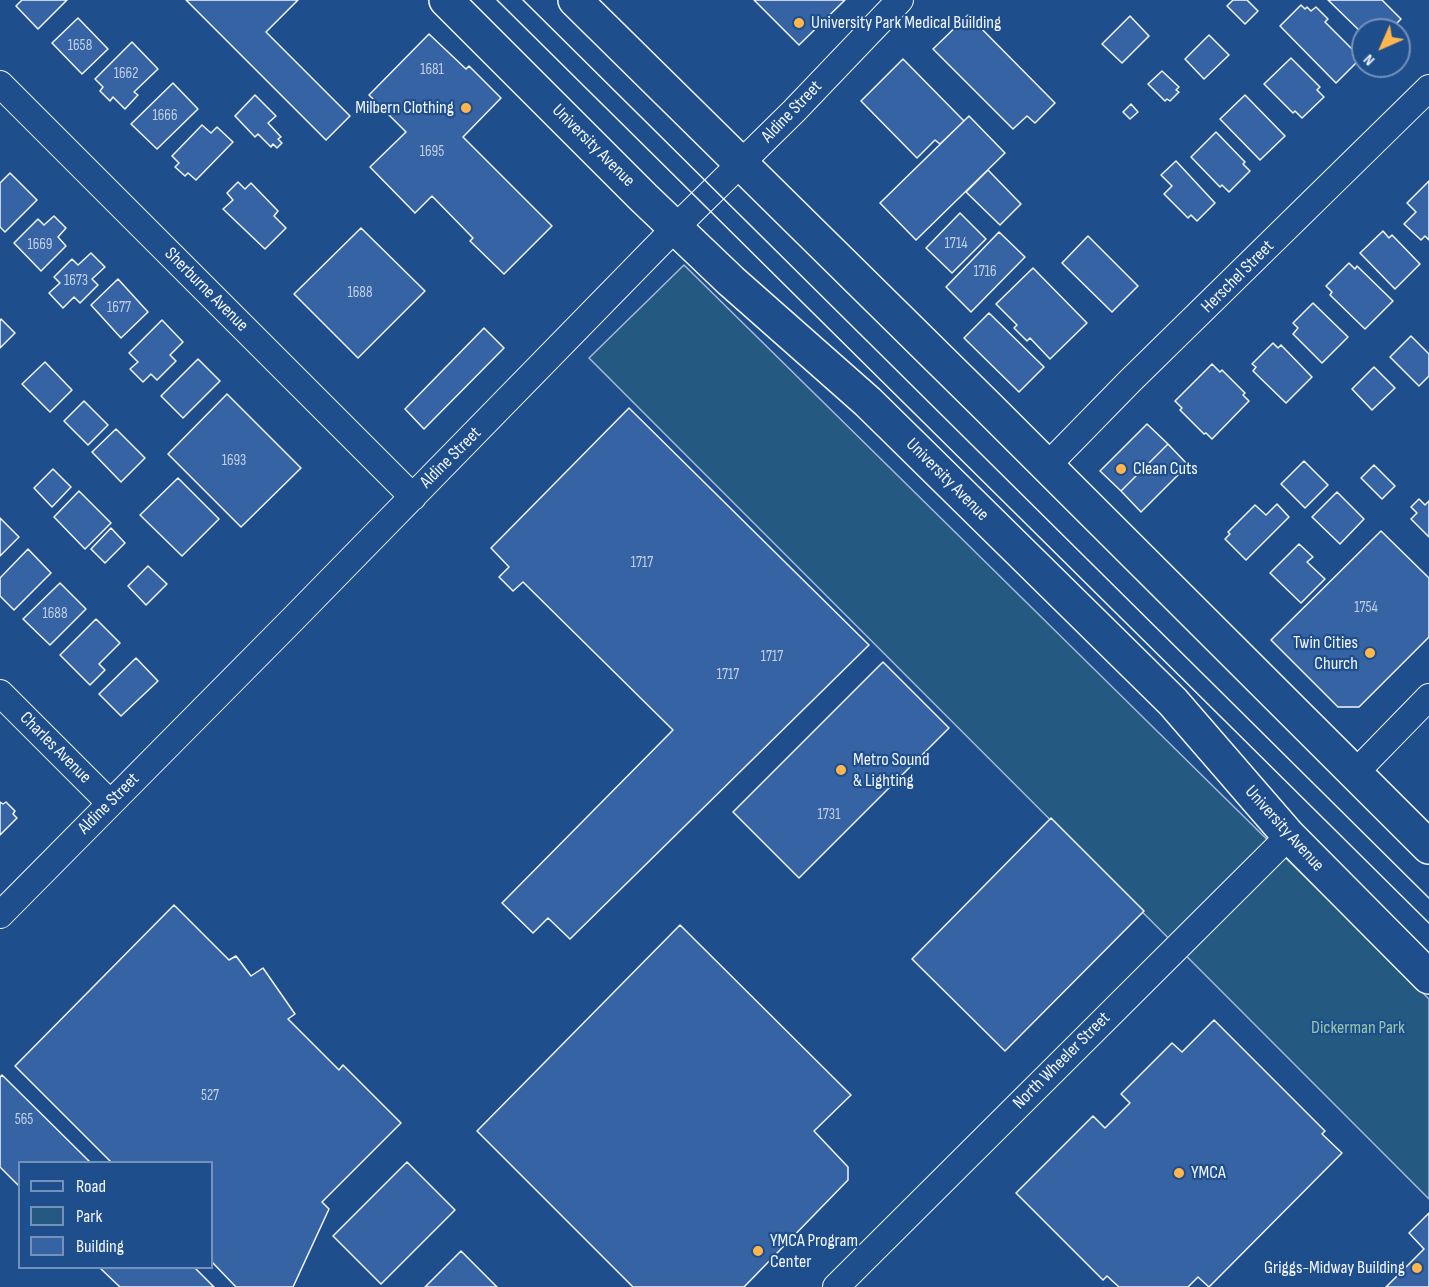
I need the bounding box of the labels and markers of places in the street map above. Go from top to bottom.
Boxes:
place label: University Park Medical Building [811,12,1001,34]
marker: University Park Medical Building [792,16,806,30]
place label: Milbern Clothing [355,97,454,119]
marker: Milbern Clothing [459,101,473,115]
place label: Clean Cuts [1133,458,1198,480]
marker: Clean Cuts [1114,462,1128,476]
place label: Twin Cities Church [1293,632,1358,674]
marker: Twin Cities Church [1363,646,1377,660]
place label: Metro Sound & Lighting [853,749,929,792]
marker: Metro Sound & Lighting [834,763,848,777]
place label: YMCA [1191,1162,1226,1184]
marker: YMCA [1172,1166,1186,1180]
place label: YMCA Program Center [770,1230,858,1272]
marker: YMCA Program Center [751,1244,765,1258]
place label: Griggs-Midway Building [1264,1257,1405,1279]
marker: Griggs-Midway Building [1410,1261,1424,1275]

